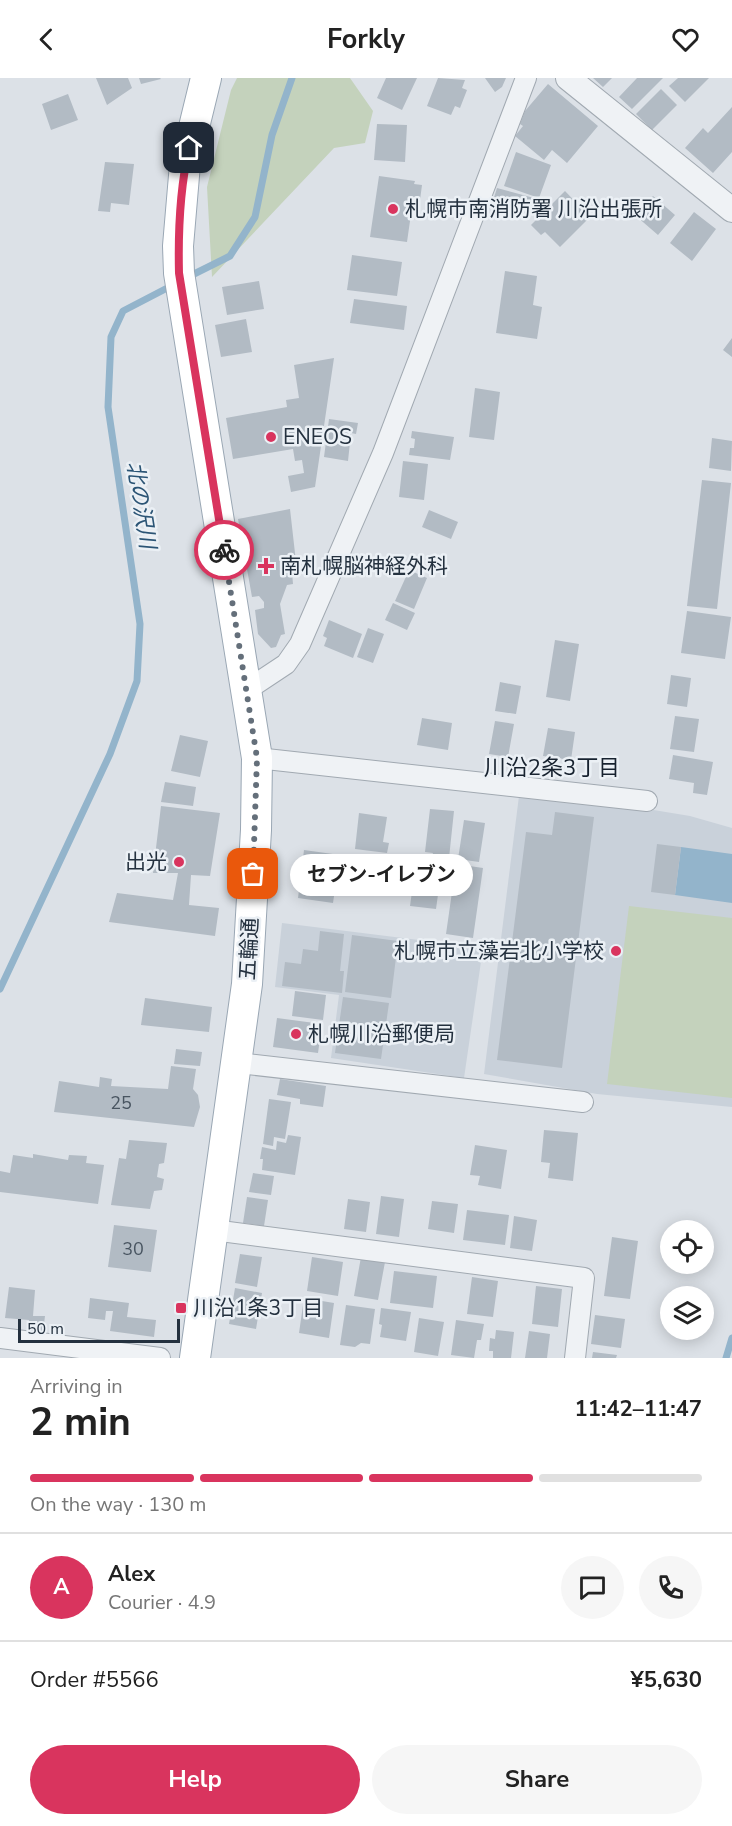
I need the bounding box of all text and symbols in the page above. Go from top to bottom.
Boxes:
text: Forkly [327,21,405,58]
icon: back [30,23,63,56]
icon: heart [669,23,702,56]
pin [163,122,214,173]
icon: home [172,131,205,164]
place label: 札幌市南消防署 川沿出張所 [405,195,662,223]
marker: 札幌市南消防署 川沿出張所 [386,202,400,216]
place label: ENEOS [283,423,352,451]
marker: ENEOS [264,430,278,444]
water label: 北の沢川 [119,459,163,553]
courier [194,520,254,580]
icon: bike [208,534,241,567]
place label: 南札幌脳神経外科 [280,552,448,580]
marker: 南札幌脳神経外科 [257,557,275,575]
district label: 川沿2条3丁目 [484,753,620,783]
place label: 出光 [125,848,167,876]
pin [227,848,278,899]
callout: セブン-イレブン [289,853,472,895]
marker: 出光 [172,855,186,869]
icon: bag [236,857,269,890]
text: セブン-イレブン [307,861,456,888]
street label: 五輪通 [233,917,265,981]
place label: 札幌市立藻岩北小学校 [394,937,604,965]
marker: 札幌市立藻岩北小学校 [609,944,623,958]
place label: 札幌川沿郵便局 [308,1020,455,1048]
marker: 札幌川沿郵便局 [289,1027,303,1041]
house number: 25 [110,1091,132,1115]
map controls [660,1220,714,1340]
button: locate [660,1220,714,1274]
house number: 30 [122,1237,144,1261]
button: layers [660,1286,714,1340]
place label: 川沿1条3丁目 [193,1294,323,1322]
marker: 川沿1条3丁目 [174,1301,188,1315]
scale bar [18,1316,180,1344]
text: 50 m [27,1318,64,1340]
text: Arriving in [30,1373,123,1400]
text: 11:42–11:47 [574,1394,702,1424]
text: 2 min [30,1396,131,1449]
text: On the way · 130 m [30,1491,206,1518]
button: chat [561,1556,624,1619]
button: phone [639,1556,702,1619]
text: Alex [108,1559,155,1589]
text: A [53,1572,70,1602]
text: Courier · 4.9 [108,1589,216,1616]
text: Order #5566 [30,1665,159,1695]
text: ¥5,630 [631,1665,702,1695]
button: Help [30,1745,360,1814]
button: Share [372,1745,702,1814]

